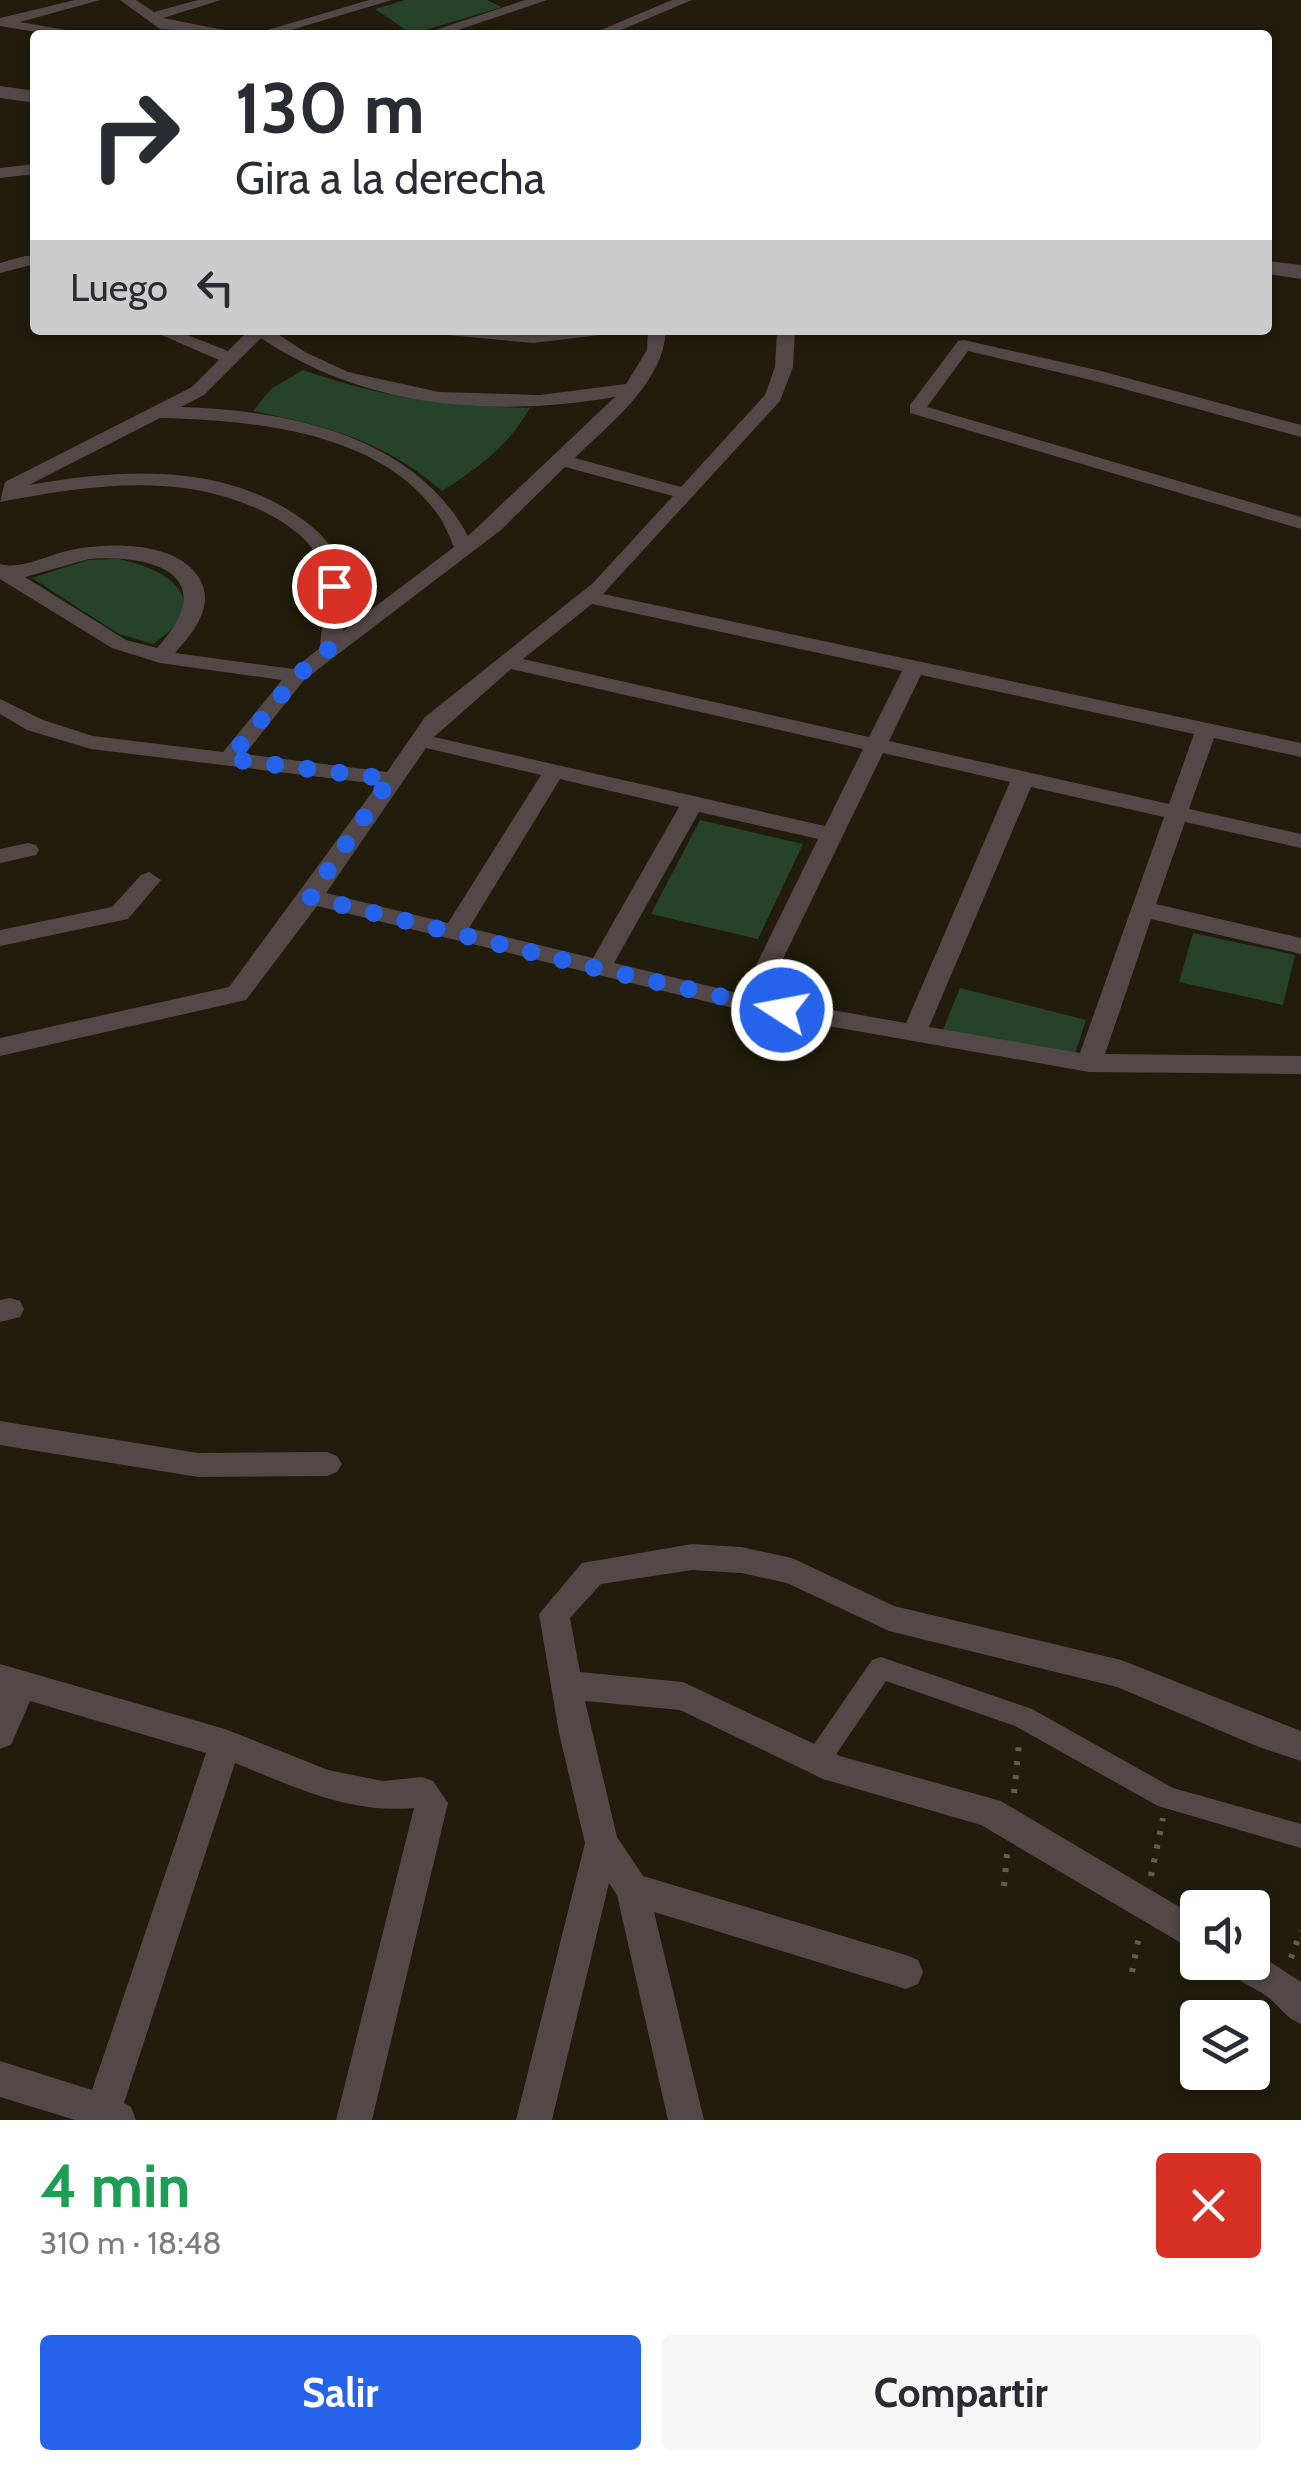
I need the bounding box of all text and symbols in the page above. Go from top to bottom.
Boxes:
text: 130 m [235,65,425,151]
icon: right [70,70,200,200]
text: Gira a la derecha [235,151,545,205]
icon: left [188,260,243,315]
text: Luego [70,264,168,311]
pin [292,544,377,629]
icon: arrive [307,559,362,614]
position arrow [730,958,834,1062]
map controls [1180,1890,1270,2090]
button: sound [1180,1890,1270,1980]
button: layers [1180,2000,1270,2090]
text: 4 min [40,2149,190,2222]
button: close [1156,2153,1261,2258]
text: 310 m · 18:48 [40,2223,222,2262]
button: Salir [40,2335,641,2450]
button: Compartir [661,2335,1261,2450]

